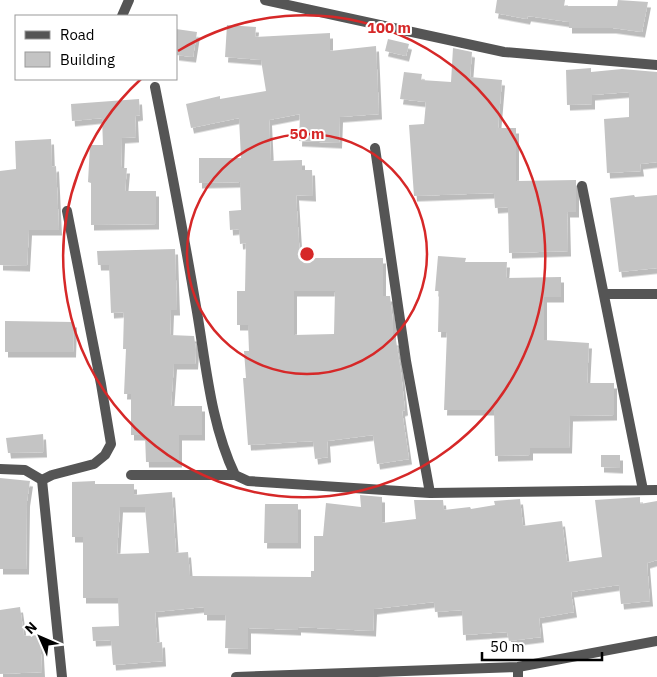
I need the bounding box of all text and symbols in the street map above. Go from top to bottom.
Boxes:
legend [15,15,178,80]
text: 100 m [367,18,411,37]
text: Road [60,25,95,44]
text: Building [60,50,115,69]
text: 50 m [290,124,324,143]
centre of rings [298,245,316,263]
north arrow [15,612,65,662]
text: N [21,618,41,638]
scale bar [482,630,602,662]
text: 50 m [490,637,525,656]

